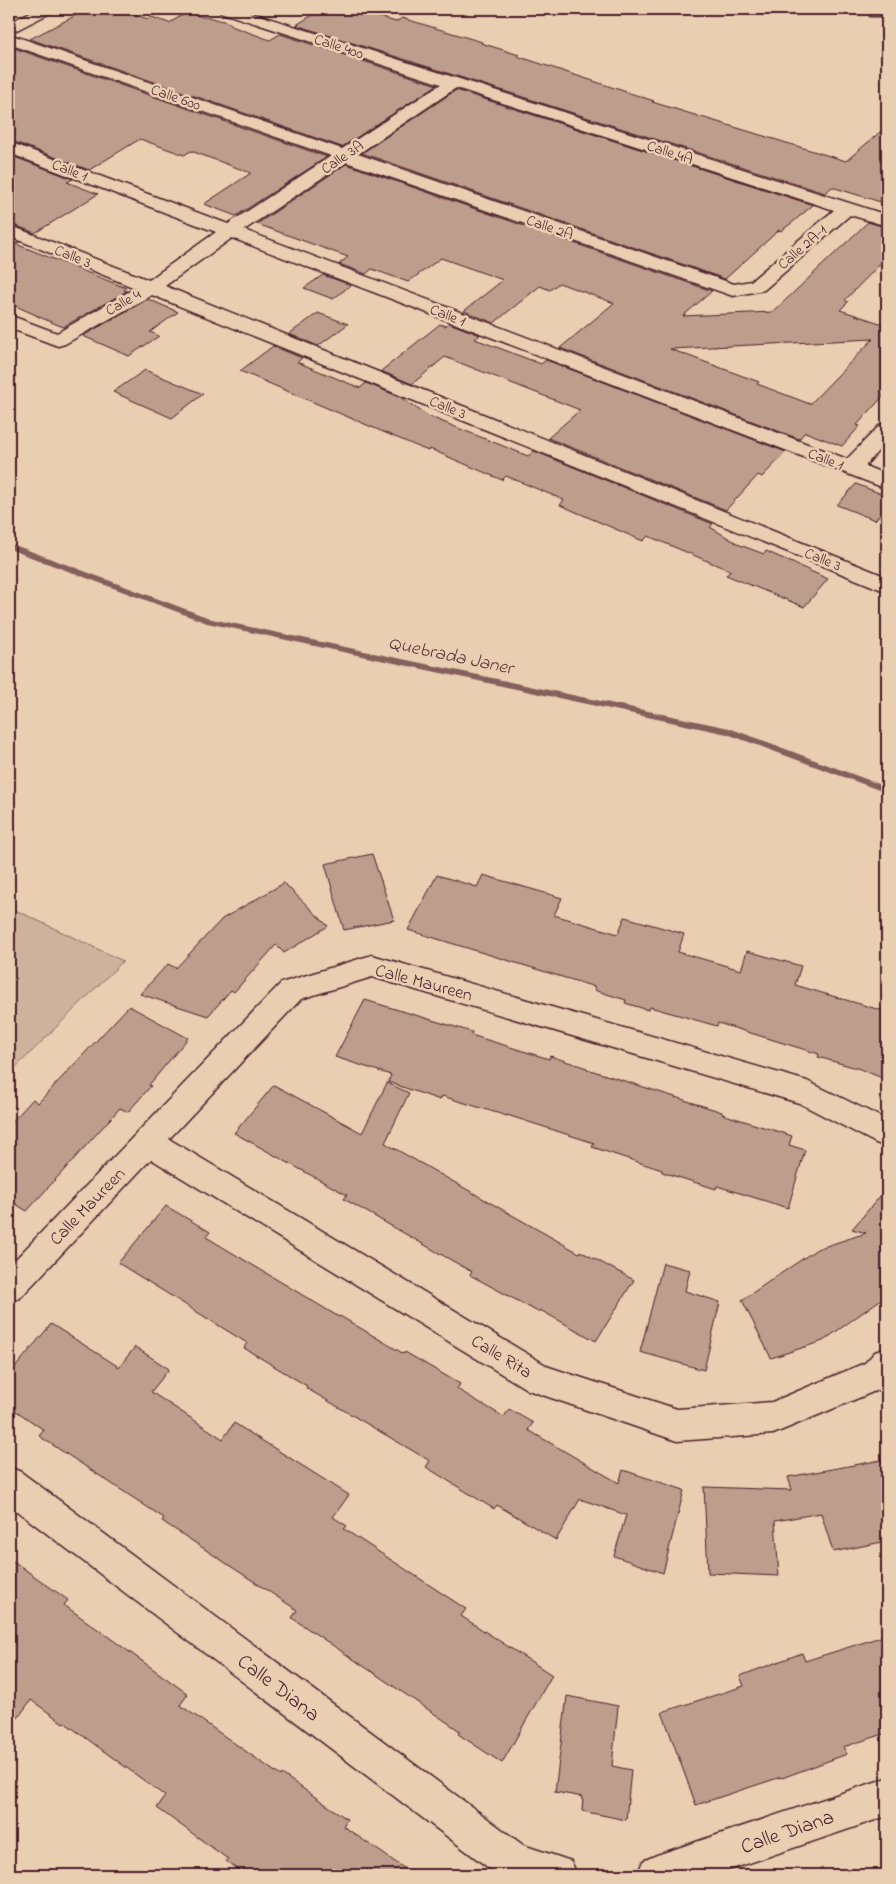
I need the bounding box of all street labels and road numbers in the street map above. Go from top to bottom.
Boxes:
street label: Calle 400 [311,29,367,65]
street label: Calle 600 [148,79,204,117]
street label: Calle 3A [317,135,368,180]
street label: Calle 4A [644,135,696,171]
street label: Calle 1 [49,154,91,188]
street label: Calle 2A [523,210,576,246]
street label: Calle 2A-1 [773,220,832,275]
street label: Calle 3 [51,240,94,274]
street label: Calle 4 [102,284,145,322]
street label: Calle 1 [427,299,469,333]
street label: Calle 3 [426,391,469,425]
street label: Calle 1 [805,443,847,477]
street label: Calle 3 [801,543,844,577]
street label: Calle Maureen [372,958,475,1009]
street label: Calle Maureen [44,1162,132,1252]
street label: Calle Rita [465,1329,536,1386]
street label: Calle Diana [230,1647,325,1730]
street label: Calle Diana [737,1803,838,1863]

